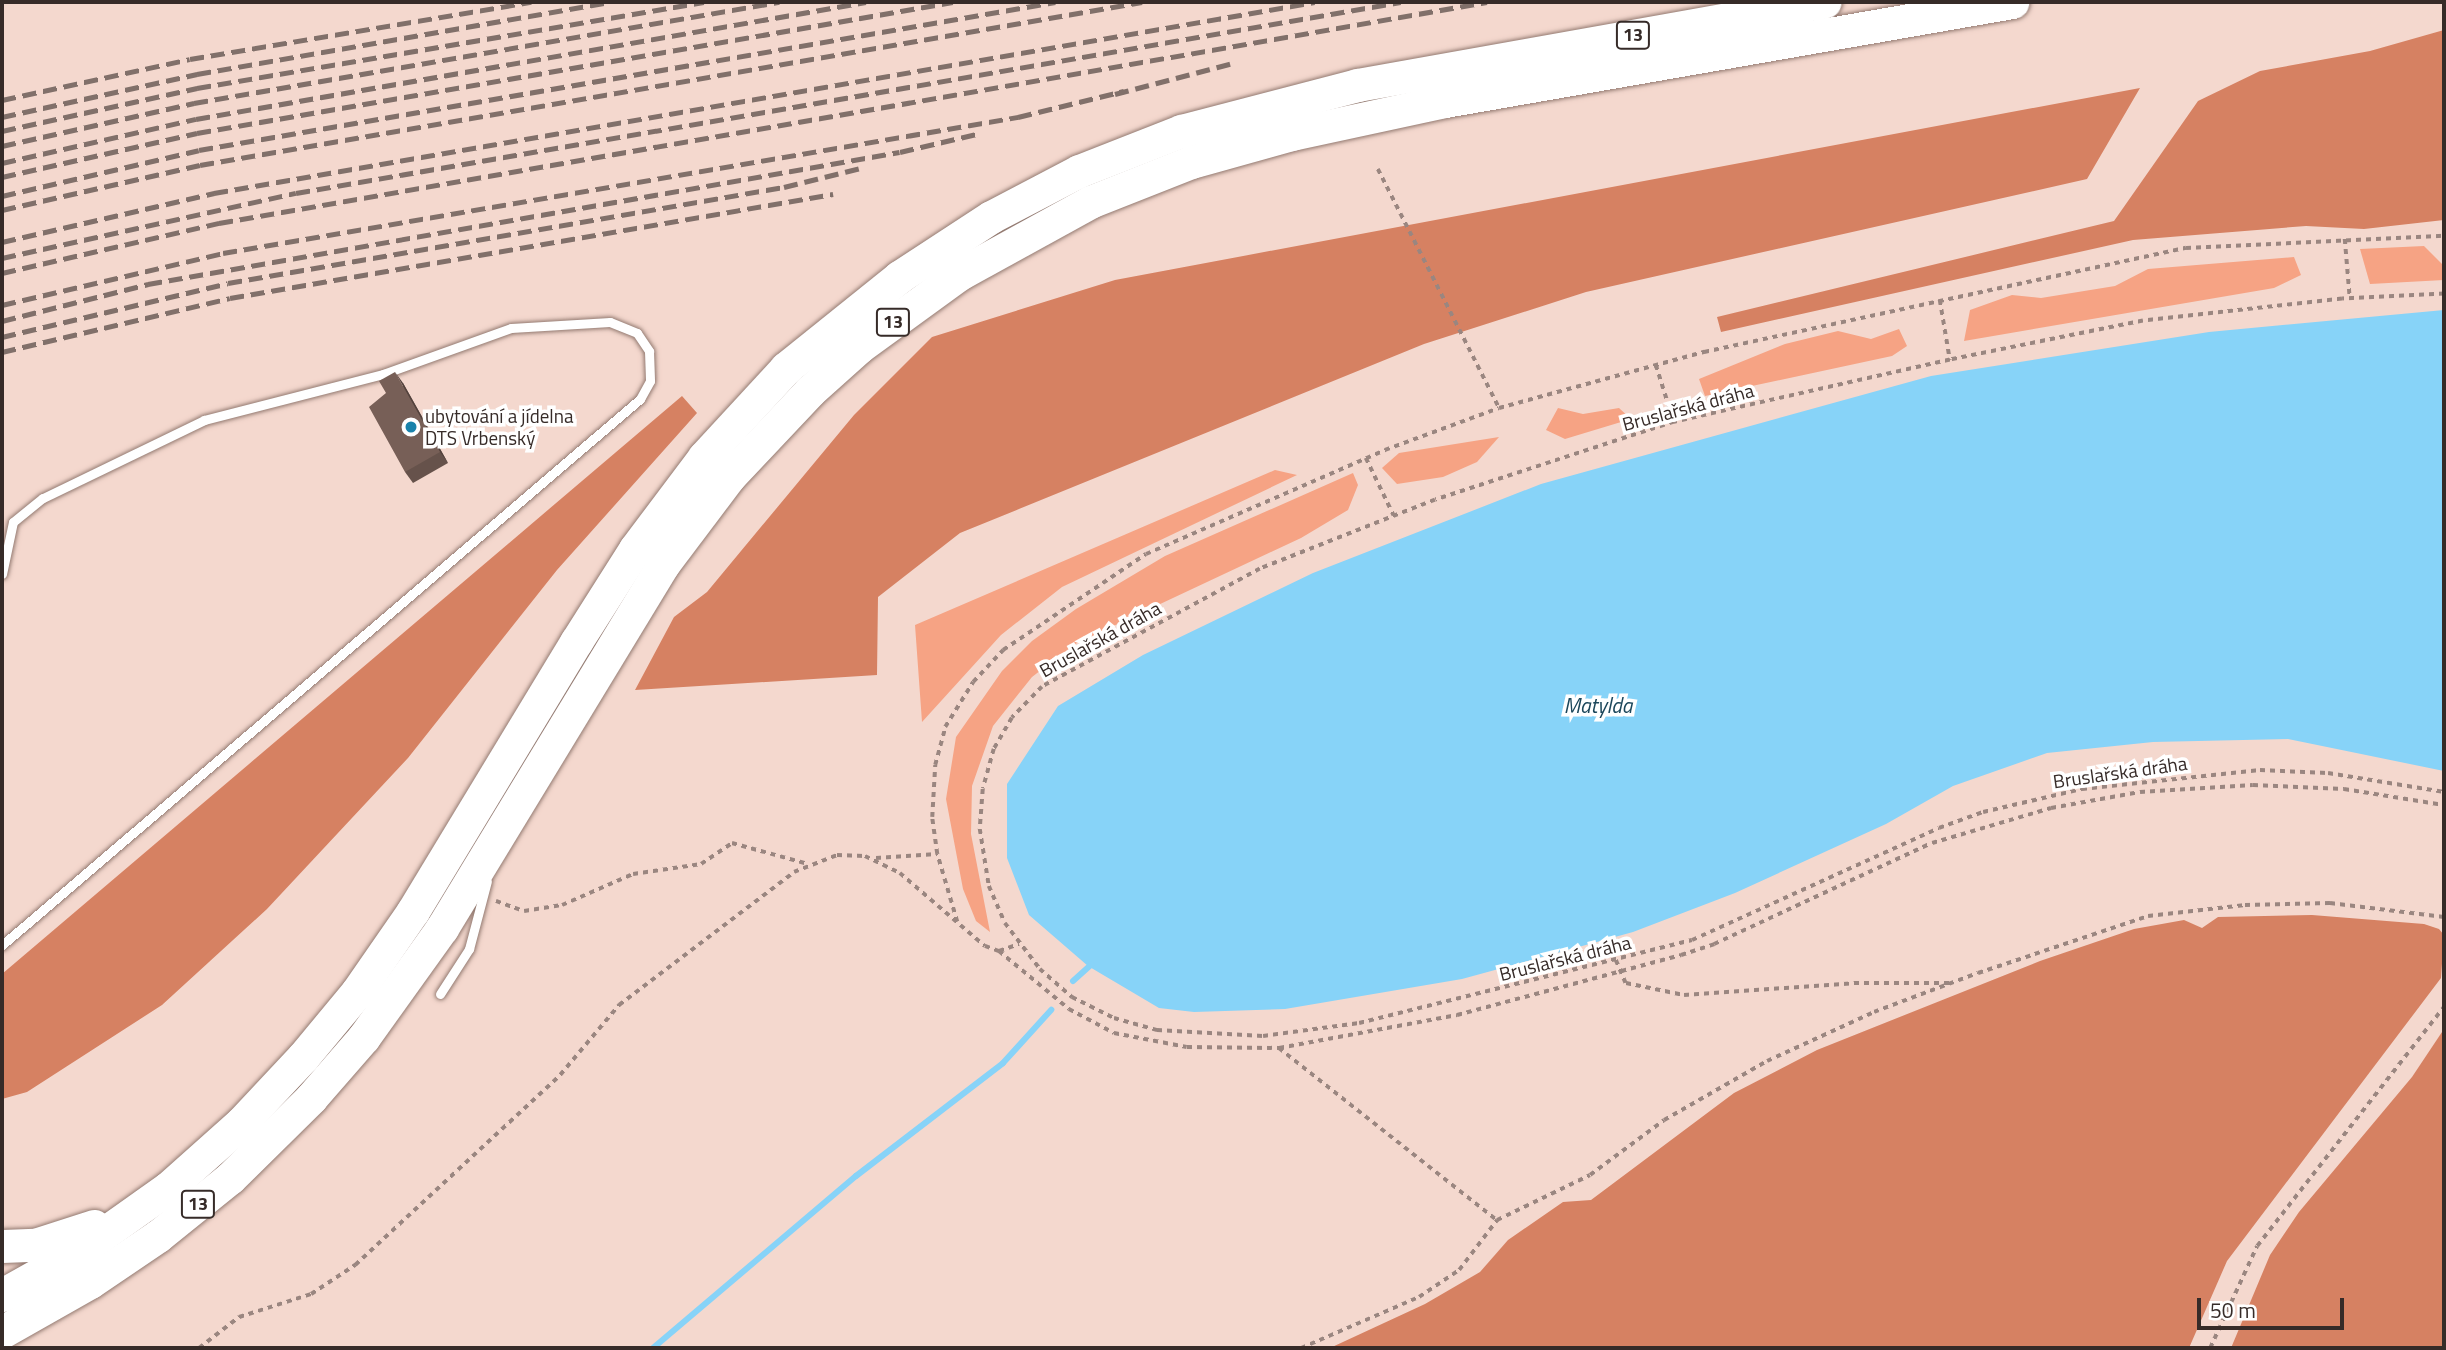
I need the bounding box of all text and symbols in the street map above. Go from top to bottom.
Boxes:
road number: 13 [1616,20,1650,50]
road number: 13 [876,308,910,336]
street label: Bruslařská dráha [1620,379,1756,435]
place label: ubytování a jídelna DTS Vrbenský [425,405,573,449]
marker: ubytování a jídelna DTS Vrbenský [403,419,419,435]
street label: Bruslařská dráha [1035,596,1165,682]
water label: Matylda [1564,692,1632,718]
street label: Bruslařská dráha [2052,751,2188,793]
street label: Bruslařská dráha [1497,931,1633,985]
road number: 13 [180,1190,216,1218]
scale bar [2201,1284,2348,1328]
text: 50 m [2210,1294,2256,1326]

